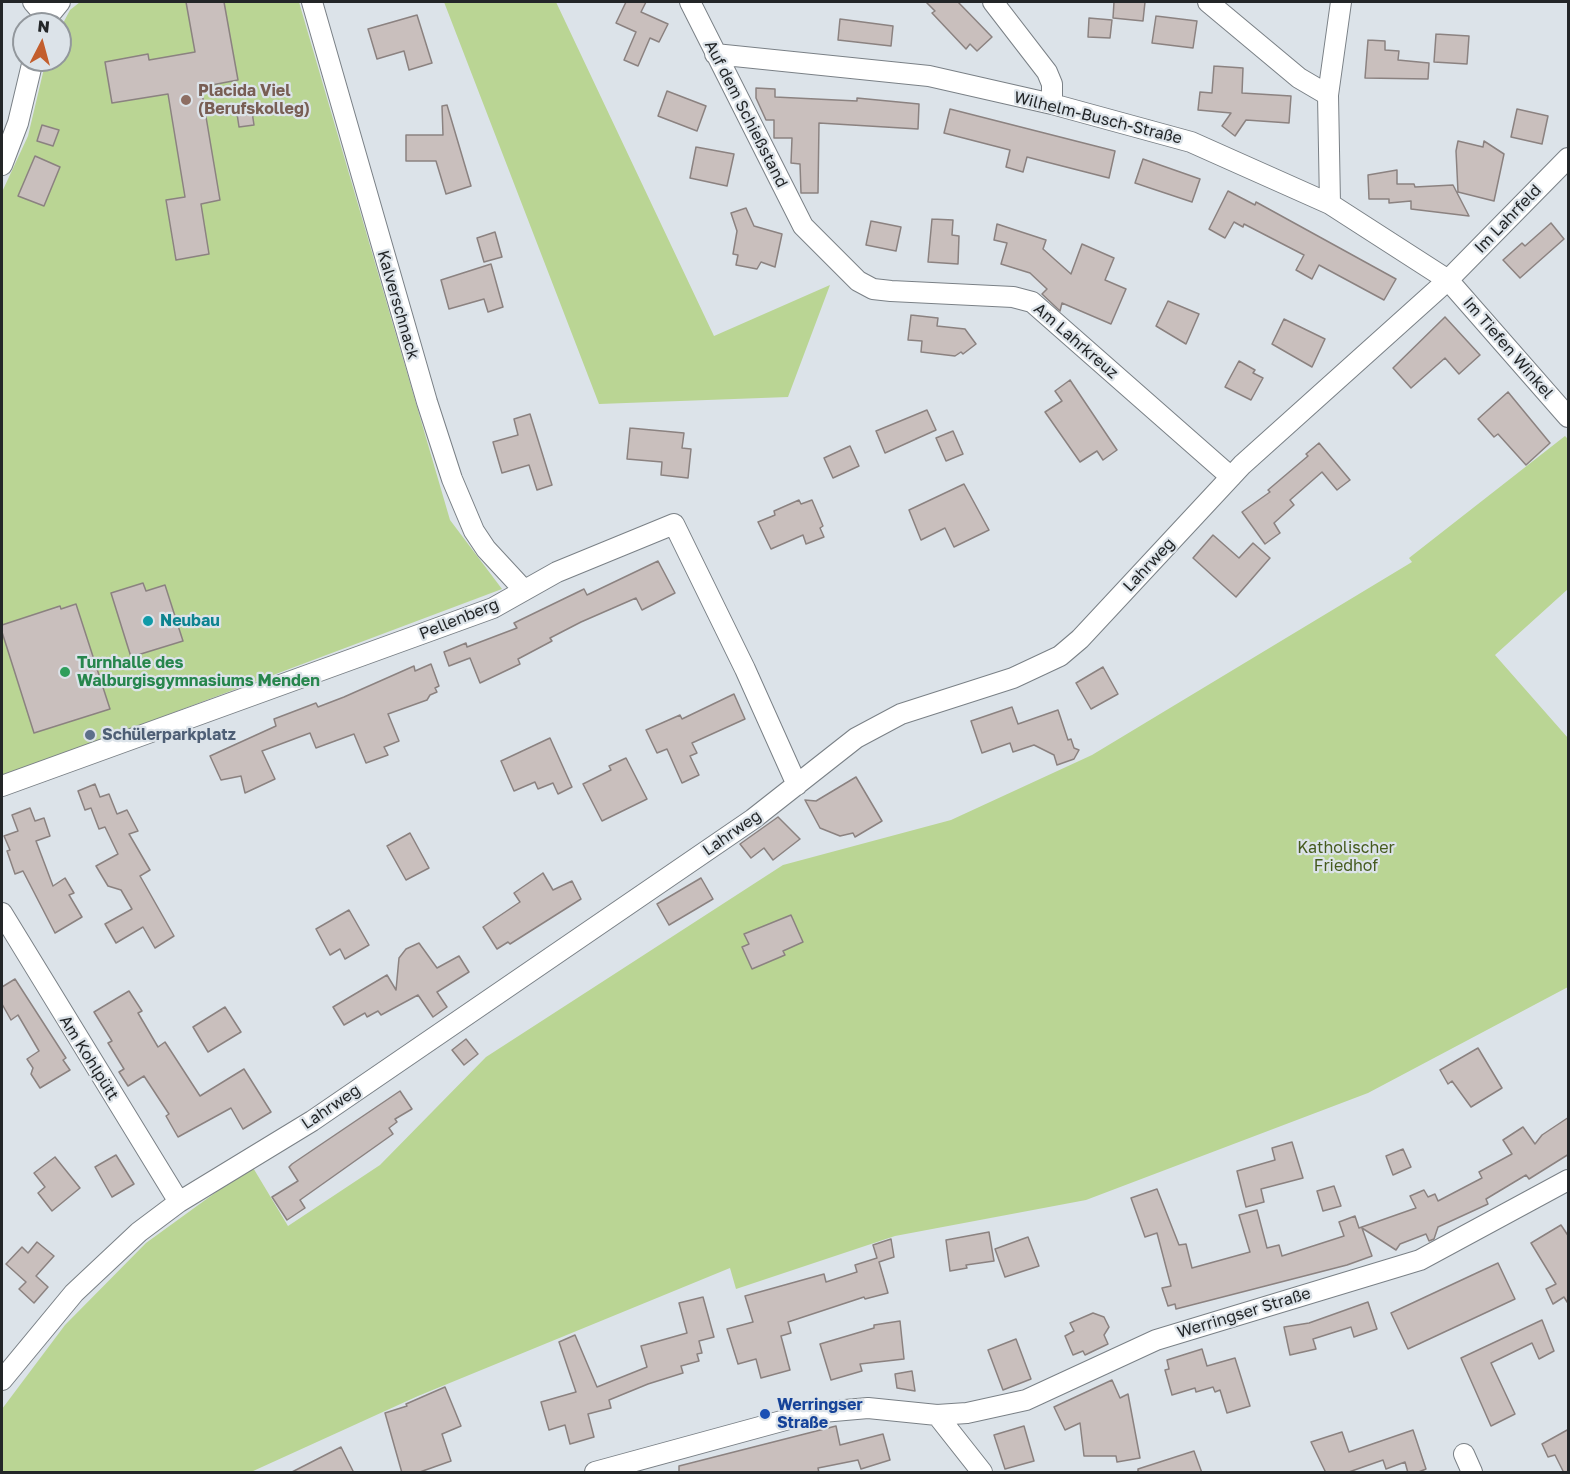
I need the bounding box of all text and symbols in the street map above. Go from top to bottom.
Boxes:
north arrow [12,12,72,72]
text: N [37,16,51,37]
street label: Auf dem Schießstand [701,37,791,191]
place label: Placida Viel (Berufskolleg) [198,81,310,119]
street label: Wilhelm-Busch-Straße [1012,88,1184,148]
marker: Placida Viel (Berufskolleg) [179,93,193,107]
street label: Im Lahrfeld [1471,181,1545,257]
street label: Kalverschnack [373,248,423,362]
street label: Im Tiefen Winkel [1459,293,1557,403]
street label: Am Lahrkreuz [1030,299,1122,383]
street label: Lahrweg [1119,534,1179,596]
street label: Pellenberg [417,594,501,644]
place label: Neubau [160,611,220,631]
marker: Neubau [141,614,155,628]
place label: Turnhalle des Walburgisgymnasiums Menden [77,653,320,691]
marker: Turnhalle des Walburgisgymnasiums Menden [58,665,72,679]
place label: Schülerparkplatz [102,725,236,745]
marker: Schülerparkplatz [83,728,97,742]
street label: Lahrweg [699,806,765,860]
park label: Katholischer Friedhof [1297,838,1395,876]
street label: Am Kohlpütt [55,1012,123,1104]
street label: Lahrweg [298,1080,364,1134]
street label: Werringser Straße [1175,1284,1313,1342]
place label: Werringser Straße [777,1395,863,1433]
marker: Werringser Straße [758,1407,772,1421]

